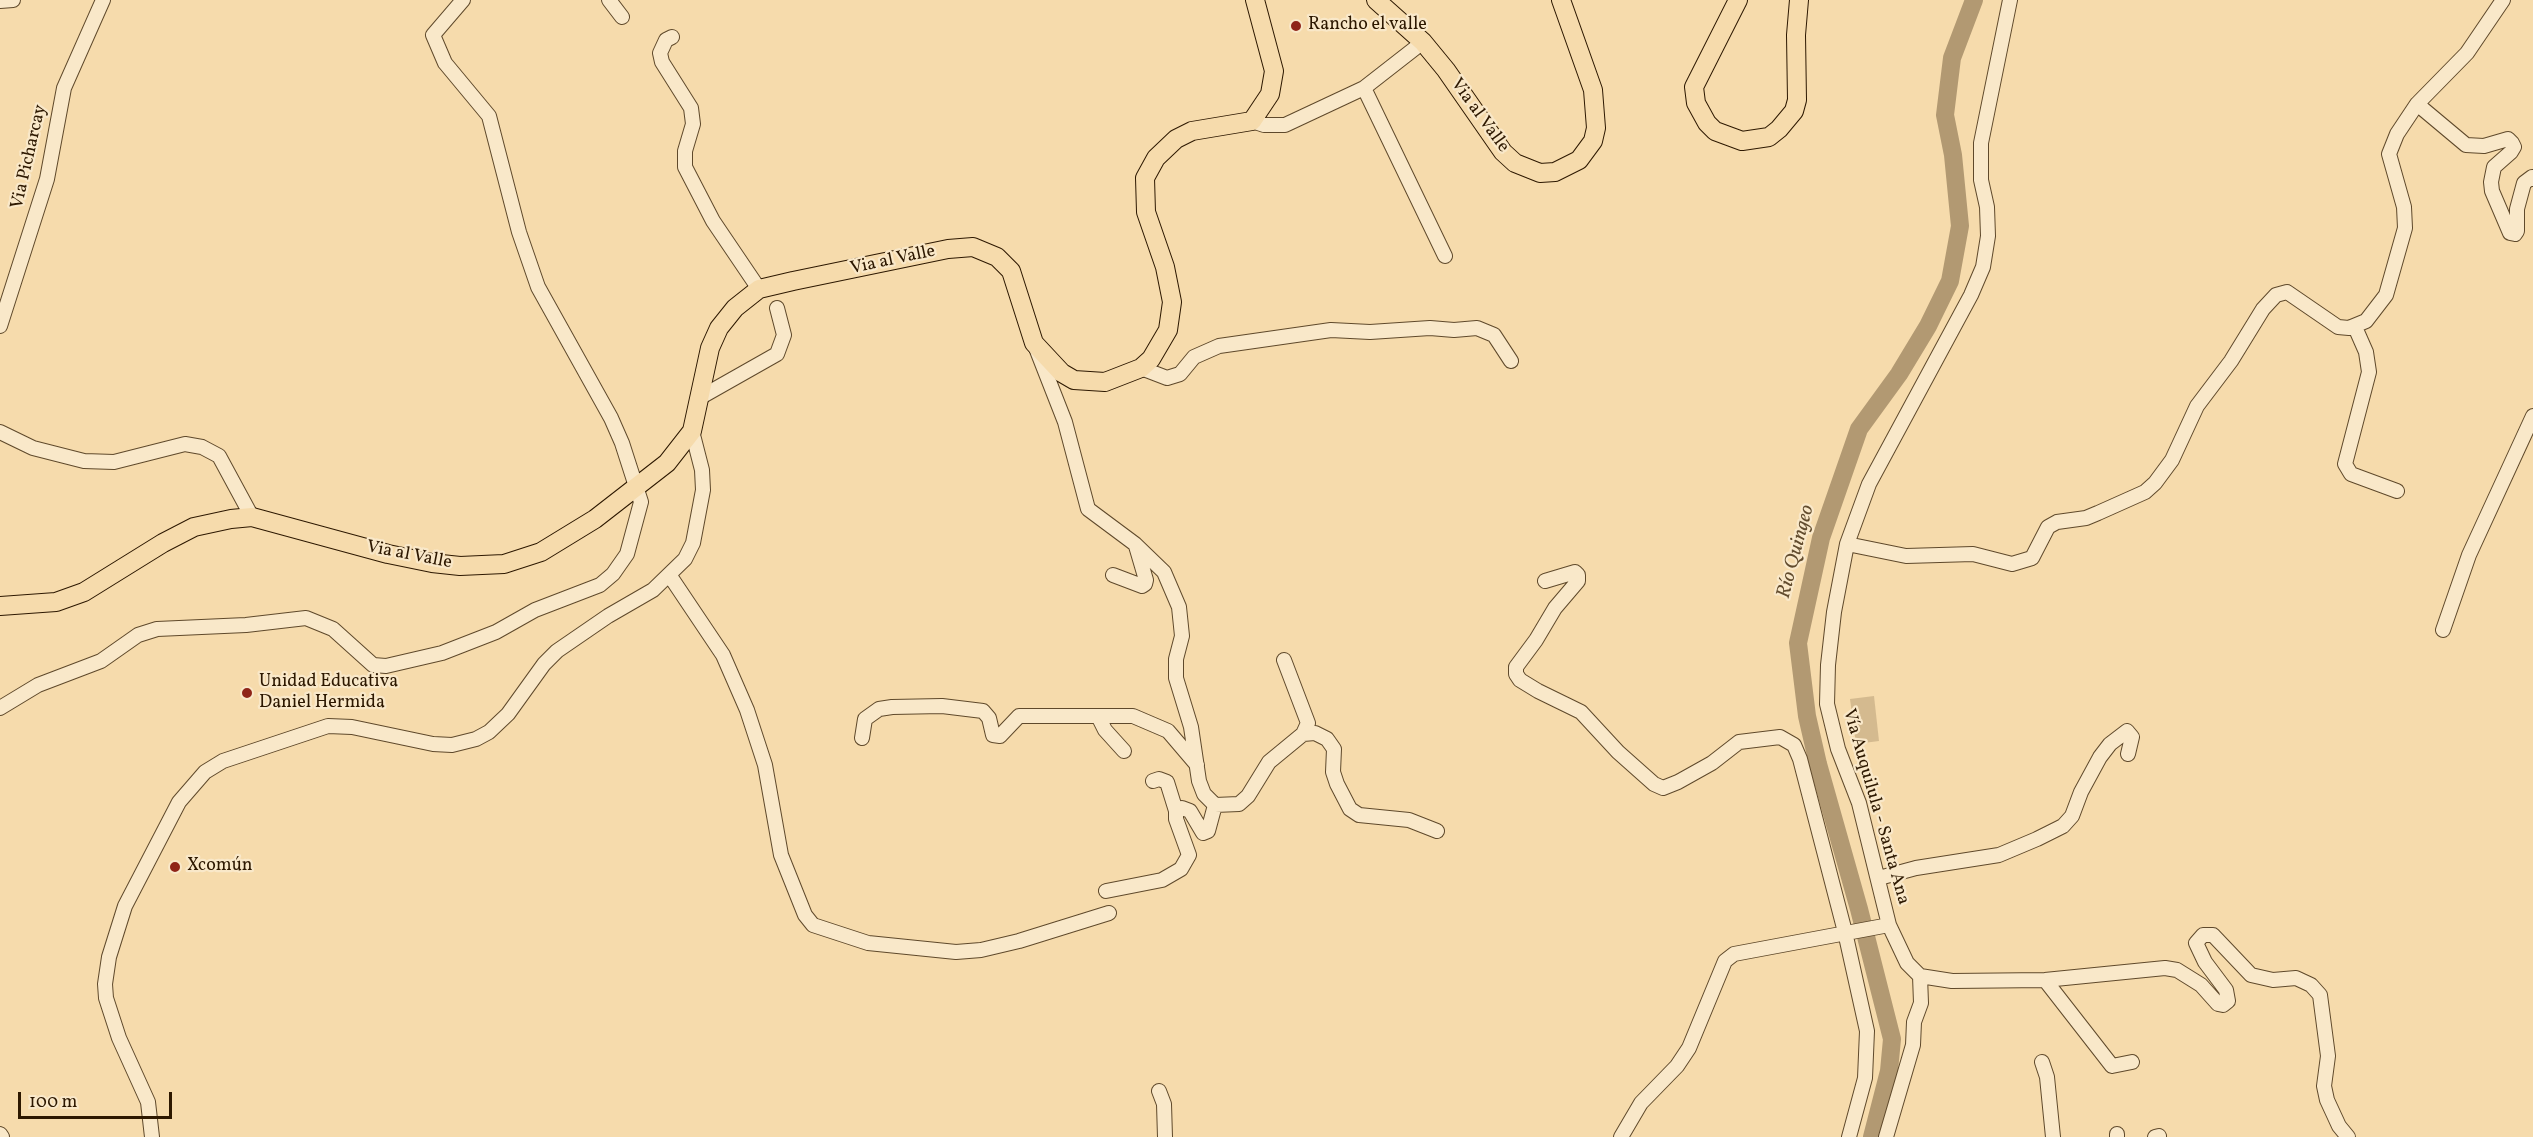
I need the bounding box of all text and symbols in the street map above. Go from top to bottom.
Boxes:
place label: Rancho el valle [1308,15,1427,37]
marker: Rancho el valle [1289,19,1303,33]
street label: Via al Valle [1445,75,1513,157]
street label: Via Picharcay [8,103,52,211]
street label: Via al Valle [849,241,937,281]
water label: Río Quingeo [1773,503,1821,601]
street label: Via al Valle [365,537,453,575]
place label: Unidad Educativa Daniel Hermida [259,672,398,714]
marker: Unidad Educativa Daniel Hermida [240,686,254,700]
street label: Vía Auquilula - Santa Ana [1837,707,1913,907]
place label: Xcomún [187,856,253,878]
marker: Xcomún [168,860,182,874]
scale bar [21,1080,176,1118]
text: 100 m [29,1090,78,1115]

